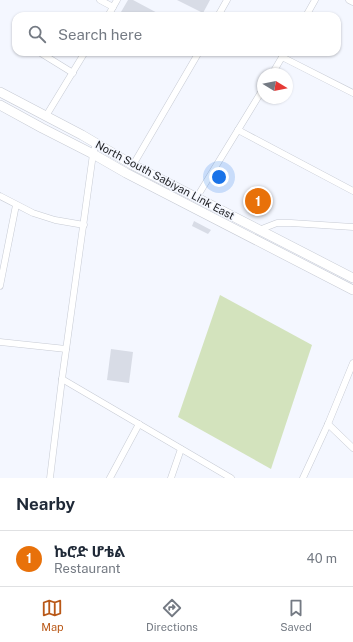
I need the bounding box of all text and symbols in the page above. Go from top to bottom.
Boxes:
search box [12,12,341,56]
icon: search [26,23,48,45]
text: Search here [58,26,142,43]
north arrow [257,68,293,104]
street label: North South Sabiyan Link East [94,138,236,222]
your location [209,167,229,187]
pin: 1 [245,186,271,216]
text: Nearby [16,494,75,514]
text: ኬሮድ ሆቴል [54,543,125,560]
text: 1 [26,551,32,566]
text: 40 m [306,551,337,566]
text: Restaurant [54,561,120,576]
tab: Map [41,597,64,633]
tab: Directions [146,597,198,633]
tab: Saved [280,597,312,633]

